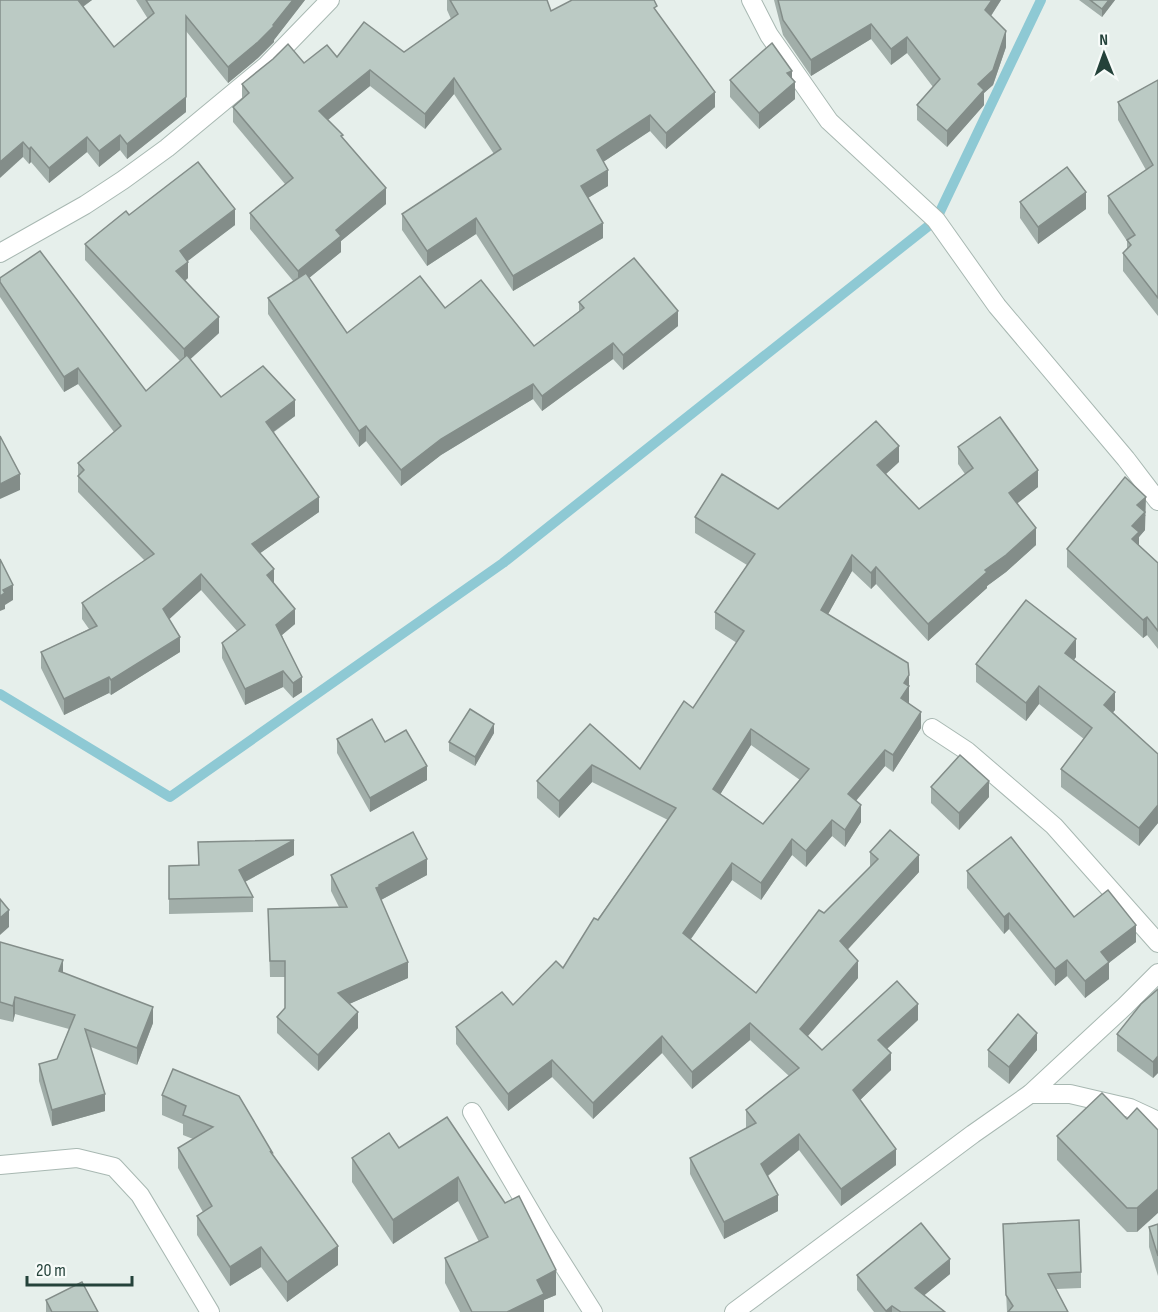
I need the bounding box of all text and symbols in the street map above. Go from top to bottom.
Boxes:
north arrow [1074,24,1134,84]
text: N [1099,31,1108,50]
scale bar [27,1249,132,1287]
text: 20 m [36,1260,66,1281]

